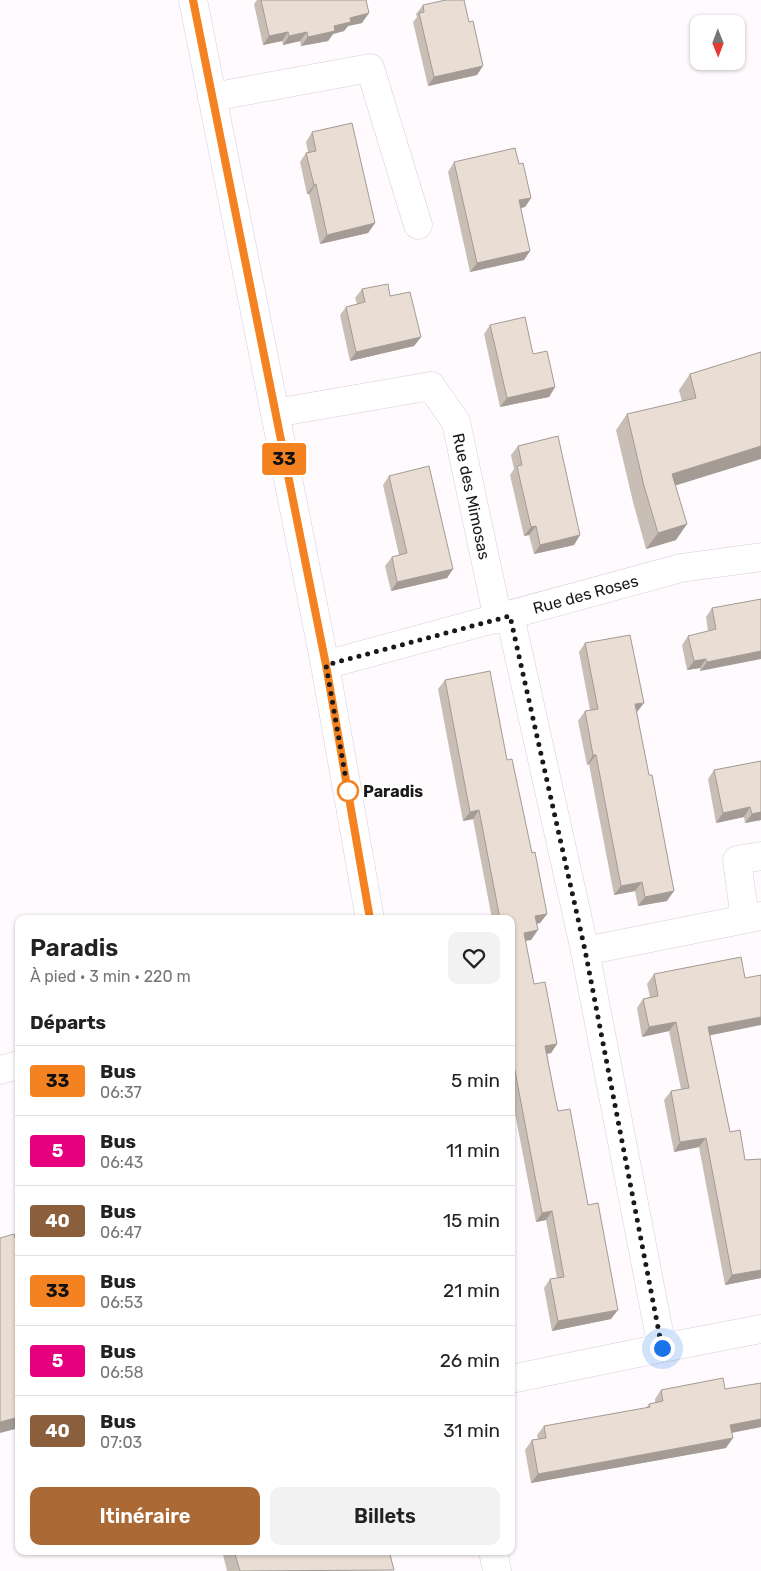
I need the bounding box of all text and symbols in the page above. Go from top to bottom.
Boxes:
north arrow [690,15,745,70]
map controls [690,15,745,70]
street label: Rue des Mimosas [449,431,495,561]
line badge: 33 [262,443,306,475]
text: 33 [272,448,296,470]
street label: Rue des Roses [531,571,640,617]
marker: Paradis [337,780,359,802]
place label: Paradis [363,782,423,801]
button: heart [448,932,500,984]
text: Paradis [30,934,118,962]
text: À pied · 3 min · 220 m [30,967,191,986]
text: Départs [30,1011,106,1034]
text: Bus [100,1060,136,1083]
text: 5 min [451,1069,500,1092]
text: 33 [46,1070,69,1092]
text: 06:37 [100,1083,142,1102]
text: Bus [100,1130,136,1153]
text: 11 min [446,1139,500,1162]
text: 5 [52,1140,63,1162]
text: 06:43 [100,1153,143,1172]
text: Bus [100,1200,136,1223]
text: 15 min [443,1209,500,1232]
text: 40 [45,1210,70,1232]
text: 06:47 [100,1223,142,1242]
text: Bus [100,1270,136,1293]
text: 21 min [443,1279,500,1302]
text: 33 [46,1280,69,1302]
text: 06:53 [100,1293,143,1312]
your location [650,1336,675,1361]
text: Bus [100,1340,136,1363]
text: 26 min [440,1349,500,1372]
text: 5 [52,1350,63,1372]
text: 06:58 [100,1363,144,1382]
text: Bus [100,1410,136,1433]
text: 31 min [443,1419,500,1442]
text: 40 [45,1420,70,1442]
text: 07:03 [100,1433,142,1452]
button: Itinéraire [30,1487,260,1545]
button: Billets [270,1487,500,1545]

